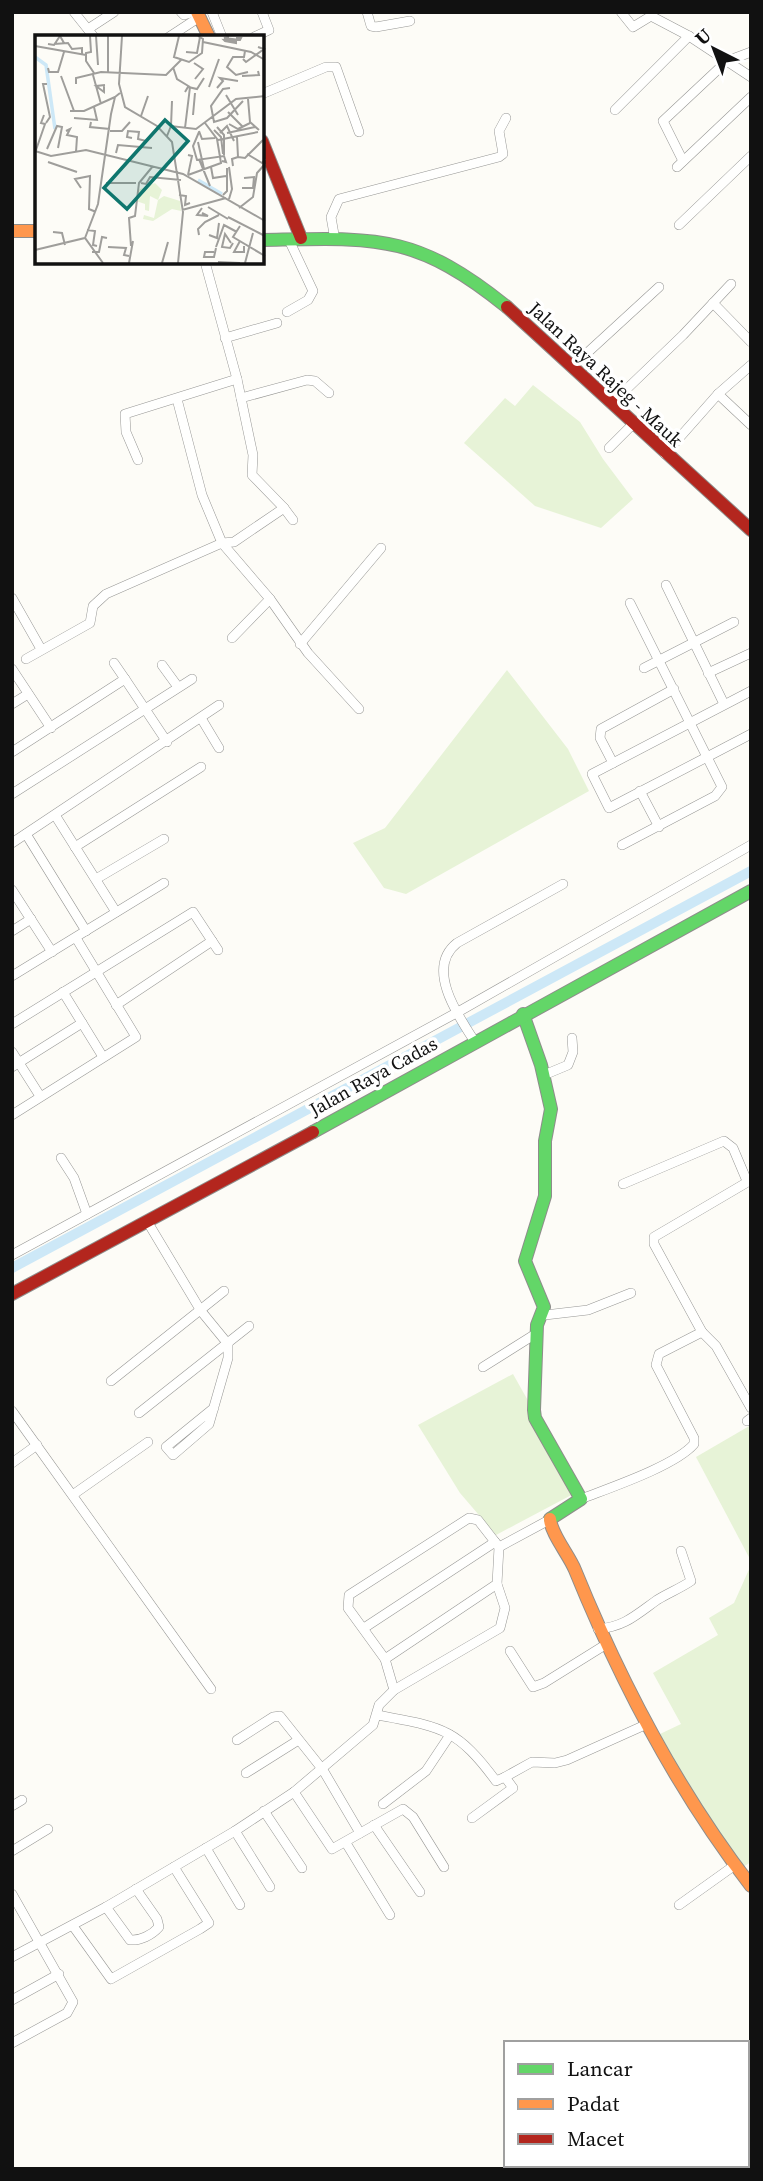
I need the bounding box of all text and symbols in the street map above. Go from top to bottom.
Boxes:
north arrow [679,14,749,84]
text: U [689,22,717,51]
inset map [35,35,264,264]
street label: Jalan Raya Rajeg - Mauk [522,295,689,453]
street label: Jalan Raya Cadas [303,1030,442,1122]
legend [504,2041,749,2167]
text: Lancar [567,2054,633,2083]
text: Padat [567,2089,619,2118]
text: Macet [567,2124,624,2153]

